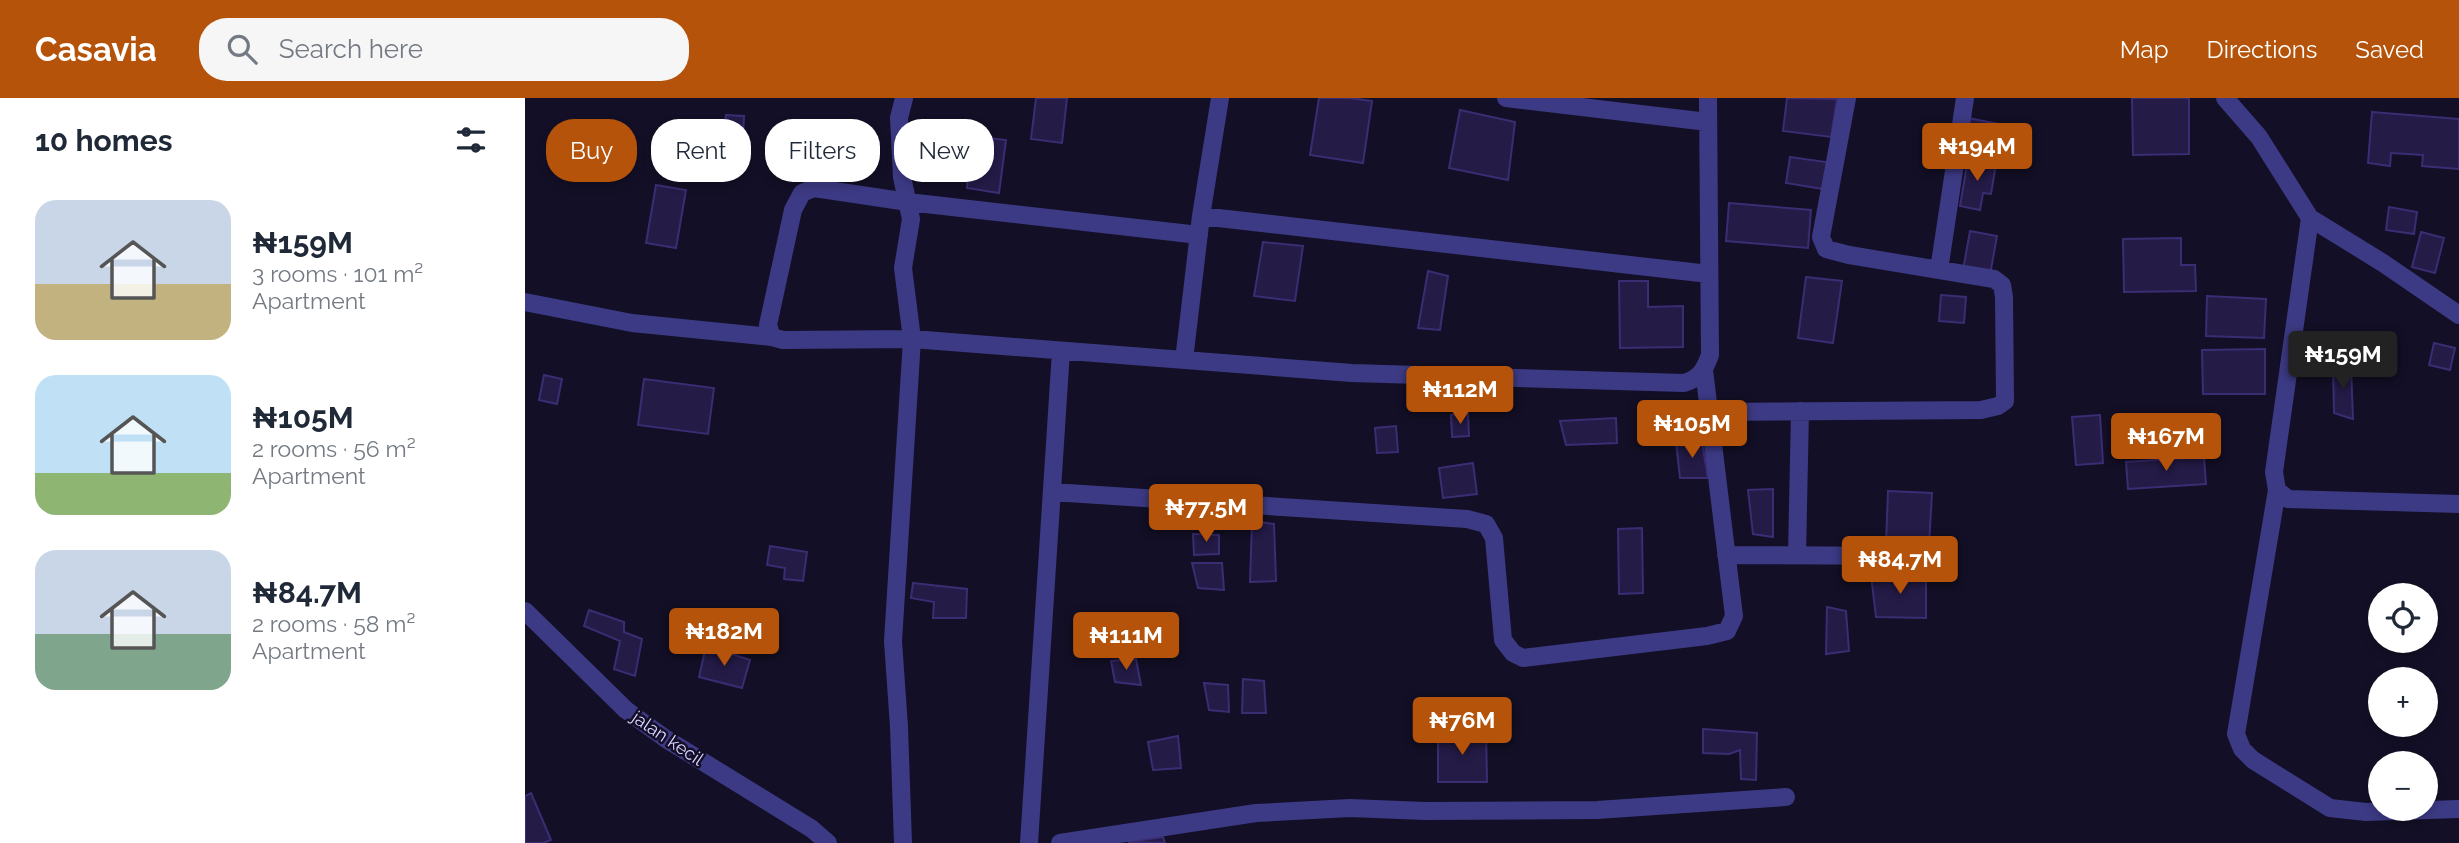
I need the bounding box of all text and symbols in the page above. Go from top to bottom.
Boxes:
search box [199,18,689,81]
text: Casavia [35,30,157,69]
icon: search [223,30,261,68]
text: Search here [279,34,423,64]
text: Map [2120,35,2169,64]
text: Directions [2207,35,2317,64]
text: Saved [2355,35,2424,64]
chip: Buy [546,119,637,182]
chip: Rent [651,119,751,182]
chip: Filters [765,119,880,182]
chip: New [894,119,994,182]
icon: filters [452,121,490,159]
text: 10 homes [35,123,172,158]
pin: ₦194M [1928,123,2026,183]
text: ₦194M [1938,132,2016,159]
text: ₦159M [252,225,353,260]
icon: home [91,228,175,312]
text: 3 rooms · 101 m² [252,260,423,287]
text: Apartment [252,287,366,314]
pin: ₦159M [2294,331,2392,391]
text: ₦159M [2304,340,2382,367]
pin: ₦112M [1411,366,1509,426]
text: ₦112M [1422,375,1498,402]
text: ₦105M [252,400,354,435]
pin: ₦105M [1643,400,1741,460]
icon: home [91,403,175,487]
text: ₦105M [1653,409,1731,436]
pin: ₦167M [2117,414,2215,473]
text: ₦167M [2127,422,2205,449]
text: 2 rooms · 56 m² [252,435,416,462]
text: Apartment [252,462,366,489]
pin: ₦77.5M [1149,484,1263,544]
text: ₦77.5M [1165,493,1247,520]
pin: ₦84.7M [1843,536,1957,596]
text: ₦84.7M [1858,545,1942,572]
text: ₦84.7M [252,575,362,610]
icon: home [91,578,175,662]
map controls [2368,583,2438,821]
button: locate [2368,583,2438,653]
pin: ₦182M [675,608,773,668]
text: 2 rooms · 58 m² [252,610,415,637]
pin: ₦111M [1077,612,1175,672]
text: ₦182M [685,617,763,644]
text: ₦111M [1089,621,1163,648]
text: Apartment [252,637,366,664]
button: + [2368,667,2438,737]
pin: ₦76M [1421,698,1503,757]
street label: jalan kecil [626,705,708,770]
text: ₦76M [1429,706,1495,733]
button: − [2368,751,2438,821]

